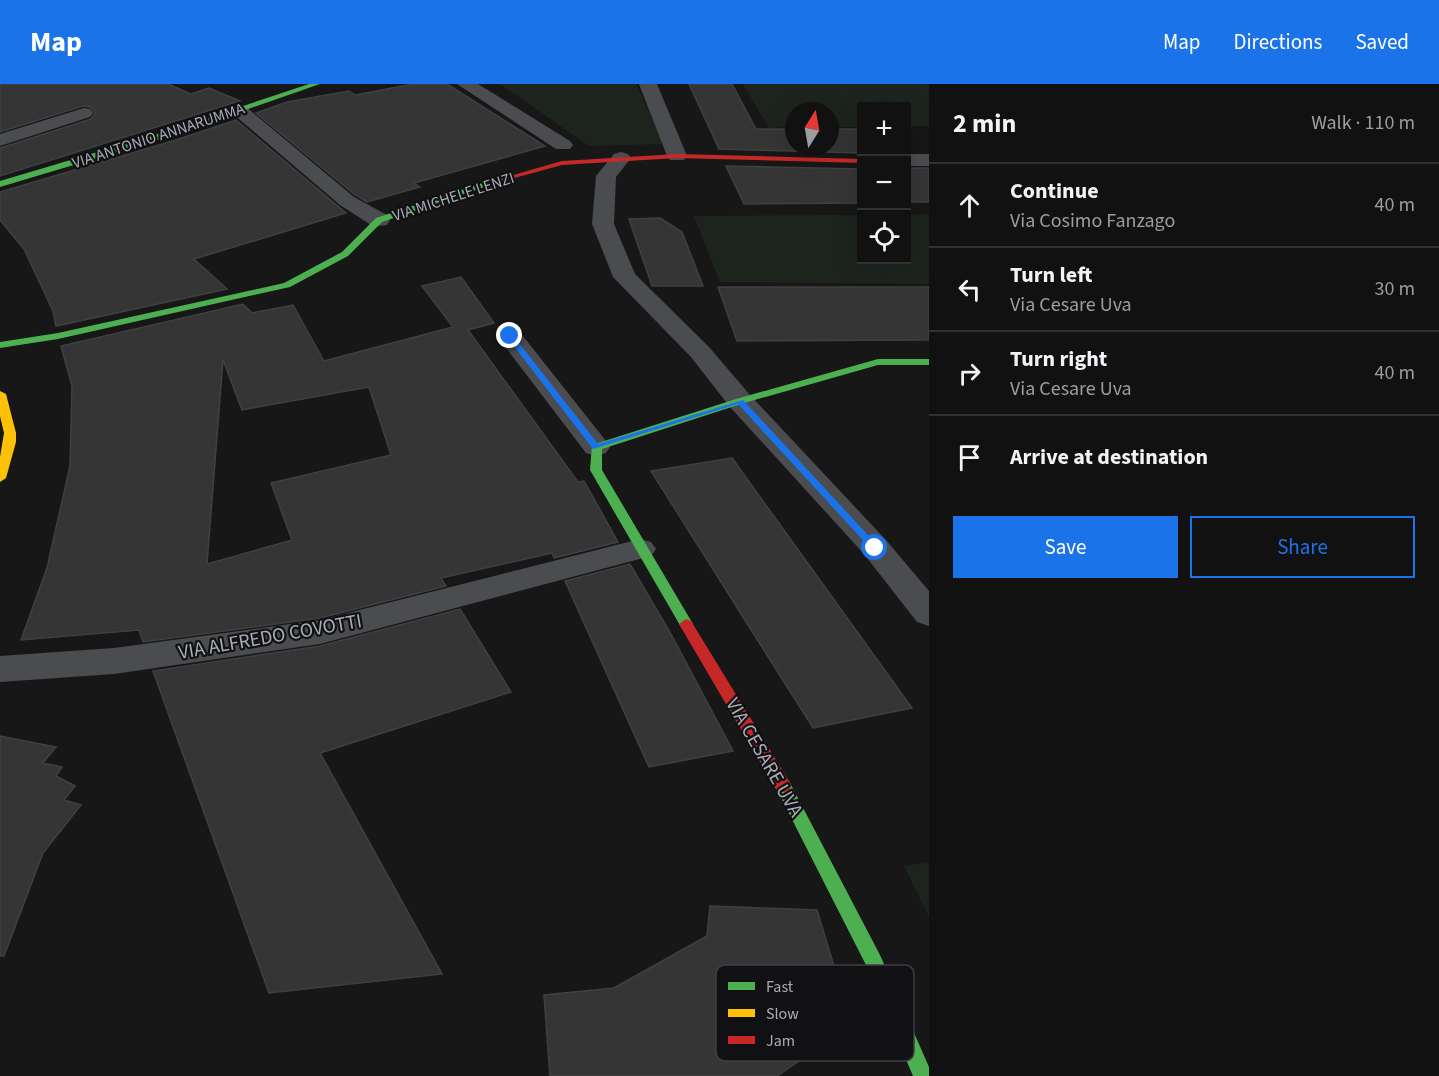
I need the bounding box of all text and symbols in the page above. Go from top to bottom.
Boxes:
text: Map [30,22,82,62]
text: Map [1163,27,1201,57]
text: Directions [1234,27,1322,57]
text: Saved [1355,27,1409,57]
street label: VIA ANTONIO ANNARUMMA [69,98,248,174]
north arrow [785,102,839,156]
map controls [857,102,911,264]
button: + [857,102,911,156]
text: 2 min [953,105,1016,142]
text: Walk · 110 m [1311,109,1415,137]
button: − [857,156,911,210]
street label: VIA MICHELE LENZI [390,167,517,227]
text: Continue [1010,175,1099,207]
icon: ahead [953,189,986,222]
text: 40 m [1375,191,1415,219]
text: Via Cosimo Fanzago [1010,207,1175,235]
button: locate [857,210,911,264]
text: Turn left [1010,259,1092,291]
icon: left [953,273,986,306]
text: 30 m [1375,275,1415,303]
text: Via Cesare Uva [1010,291,1132,319]
route end [496,322,522,348]
text: Turn right [1010,343,1107,375]
icon: right [953,357,986,390]
text: 40 m [1375,359,1415,387]
text: Via Cesare Uva [1010,375,1132,403]
icon: arrive [953,441,986,474]
text: Arrive at destination [1010,441,1208,473]
button: Save [953,516,1178,578]
button: Share [1190,516,1415,578]
route start [861,534,887,560]
street label: VIA ALFREDO COVOTTI [176,607,364,667]
street label: VIA CESARE UVA [719,693,810,822]
legend [716,965,914,1061]
text: Fast [766,976,794,998]
text: Slow [766,1003,799,1025]
text: Jam [766,1030,795,1052]

